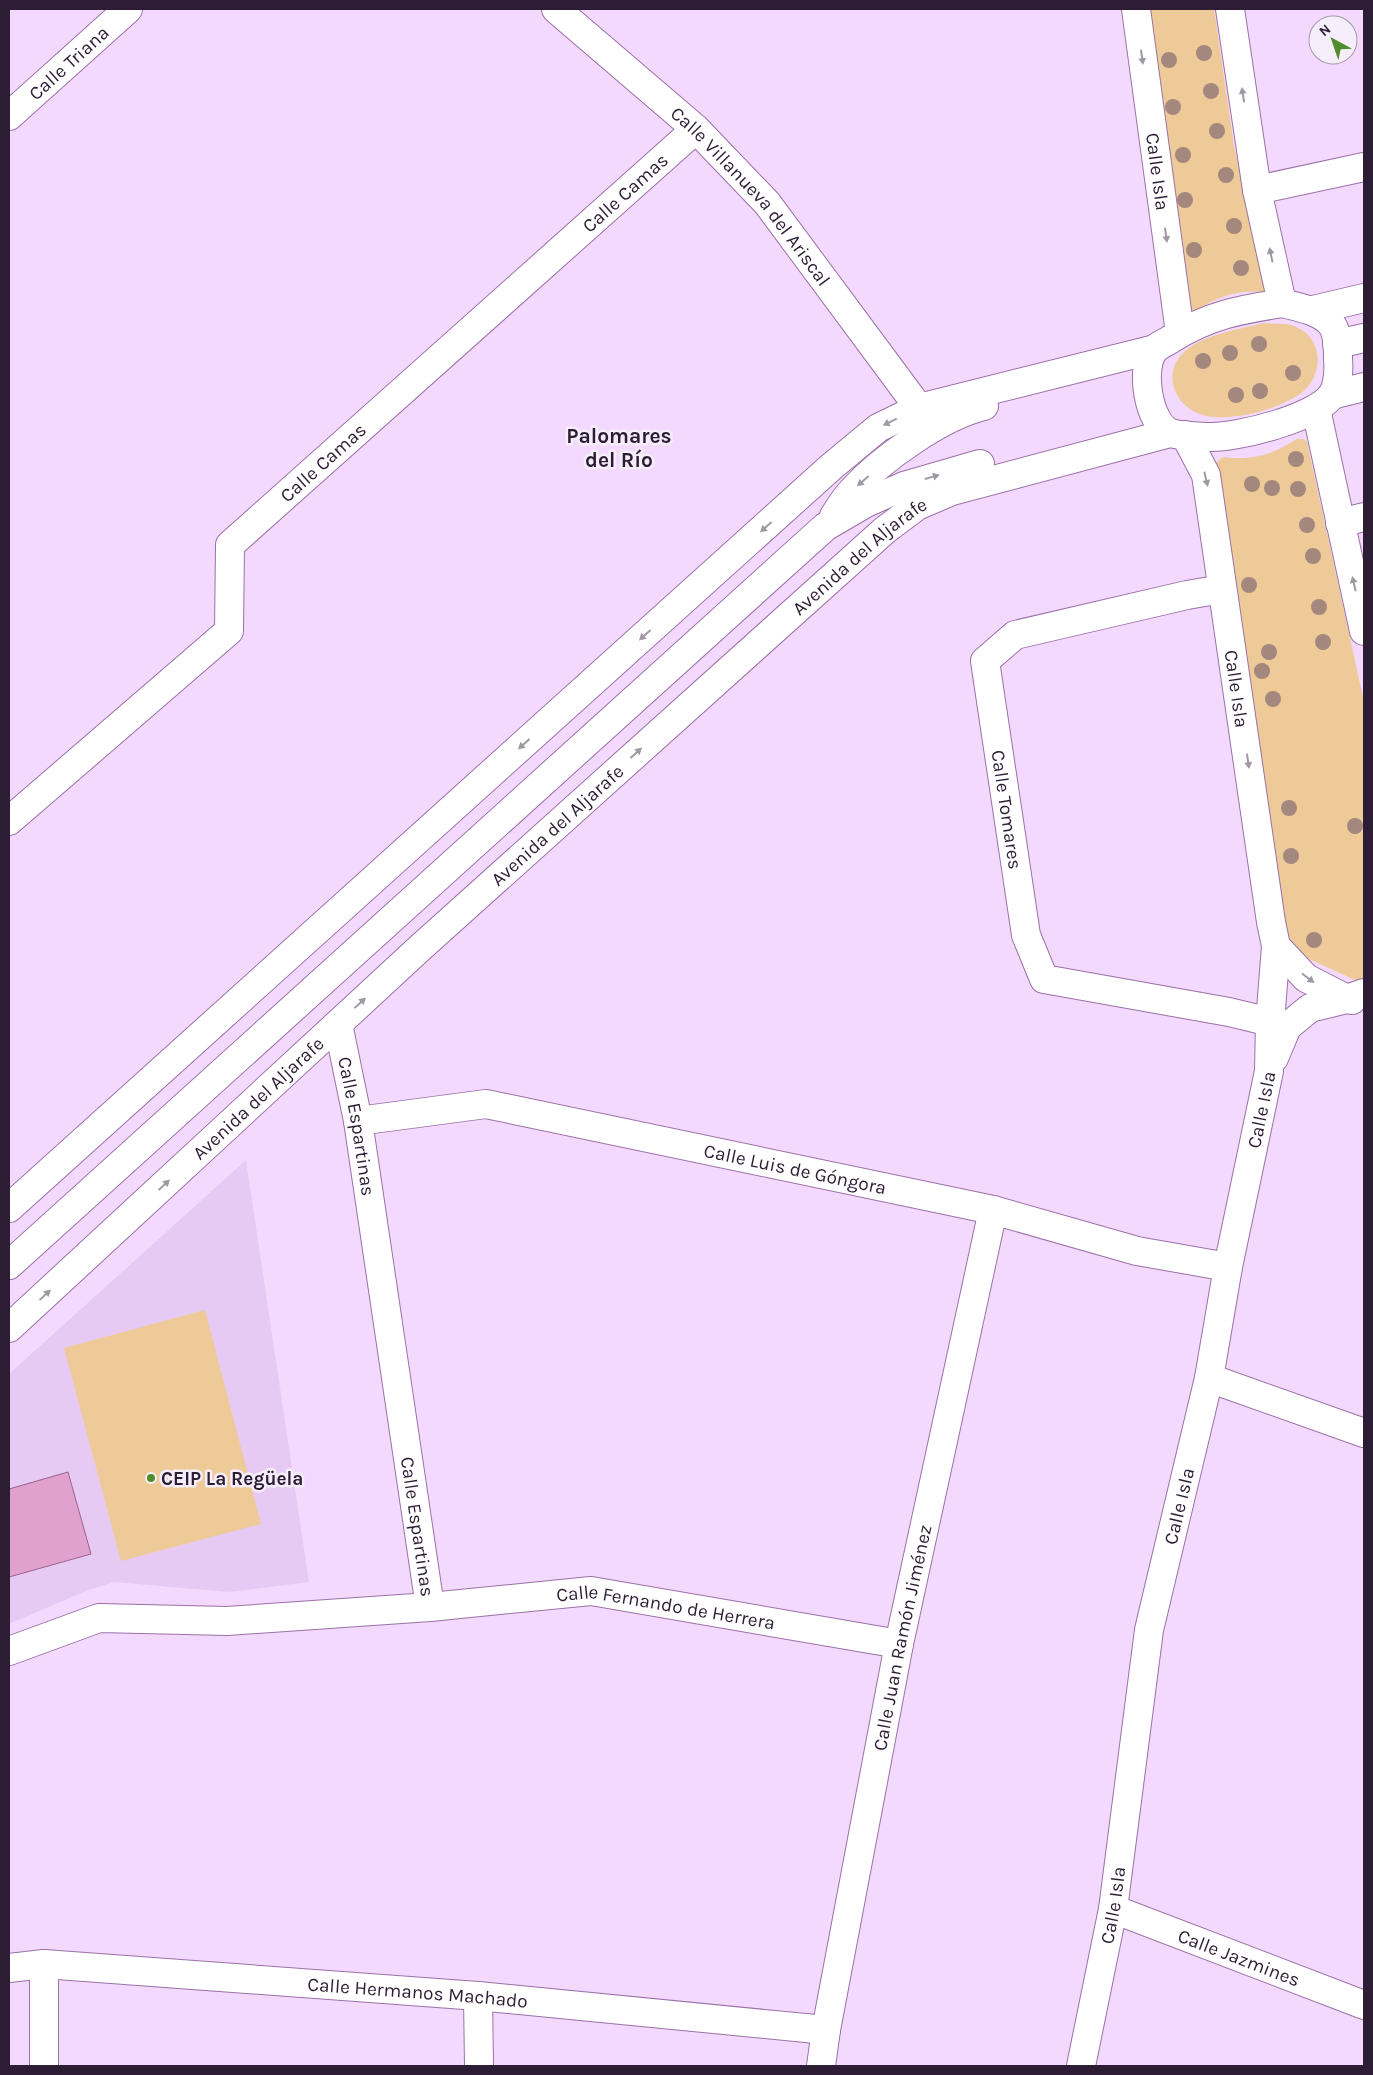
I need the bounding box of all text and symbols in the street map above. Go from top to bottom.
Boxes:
north arrow [1308,15,1358,65]
text: N [1316,21,1334,40]
street label: Calle Triana [25,22,114,105]
one-way arrow [1139,49,1147,65]
one-way arrow [1238,87,1246,103]
street label: Calle Villanueva del Ariscal [666,102,835,290]
street label: Calle Isla [1141,131,1173,212]
street label: Calle Camas [578,149,673,237]
one-way arrow [1163,228,1171,244]
one-way arrow [1267,248,1275,263]
one-way arrow [883,418,897,426]
street label: Calle Camas [276,419,371,507]
district label: Palomares del Río [566,424,672,472]
one-way arrow [925,472,940,480]
one-way arrow [1202,472,1210,487]
one-way arrow [857,475,870,486]
street label: Avenida del Aljarafe [788,493,930,620]
one-way arrow [759,521,772,532]
one-way arrow [1350,576,1358,591]
one-way arrow [638,630,651,641]
street label: Calle Isla [1220,648,1253,729]
one-way arrow [519,738,531,750]
one-way arrow [630,747,642,759]
street label: Calle Tomares [986,749,1026,871]
one-way arrow [1244,753,1252,769]
street label: Avenida del Aljarafe [487,760,628,891]
one-way arrow [1301,973,1315,983]
one-way arrow [354,997,366,1009]
street label: Avenida del Aljarafe [189,1033,329,1164]
street label: Calle Espartinas [333,1055,379,1197]
street label: Calle Isla [1243,1069,1281,1150]
street label: Calle Luis de Góngora [702,1140,888,1199]
one-way arrow [157,1179,169,1191]
one-way arrow [38,1289,50,1301]
street label: Calle Espartinas [396,1455,438,1598]
street label: Calle Isla [1160,1466,1199,1547]
place label: CEIP La Regüela [161,1468,303,1490]
marker: CEIP La Regüela [145,1472,157,1484]
street label: Calle Juan Ramón Jiménez [869,1523,937,1753]
street label: Calle Fernando de Herrera [555,1581,777,1634]
street label: Calle Isla [1096,1865,1130,1946]
street label: Calle Jazmines [1175,1925,1303,1991]
street label: Calle Hermanos Machado [307,1973,529,2013]

